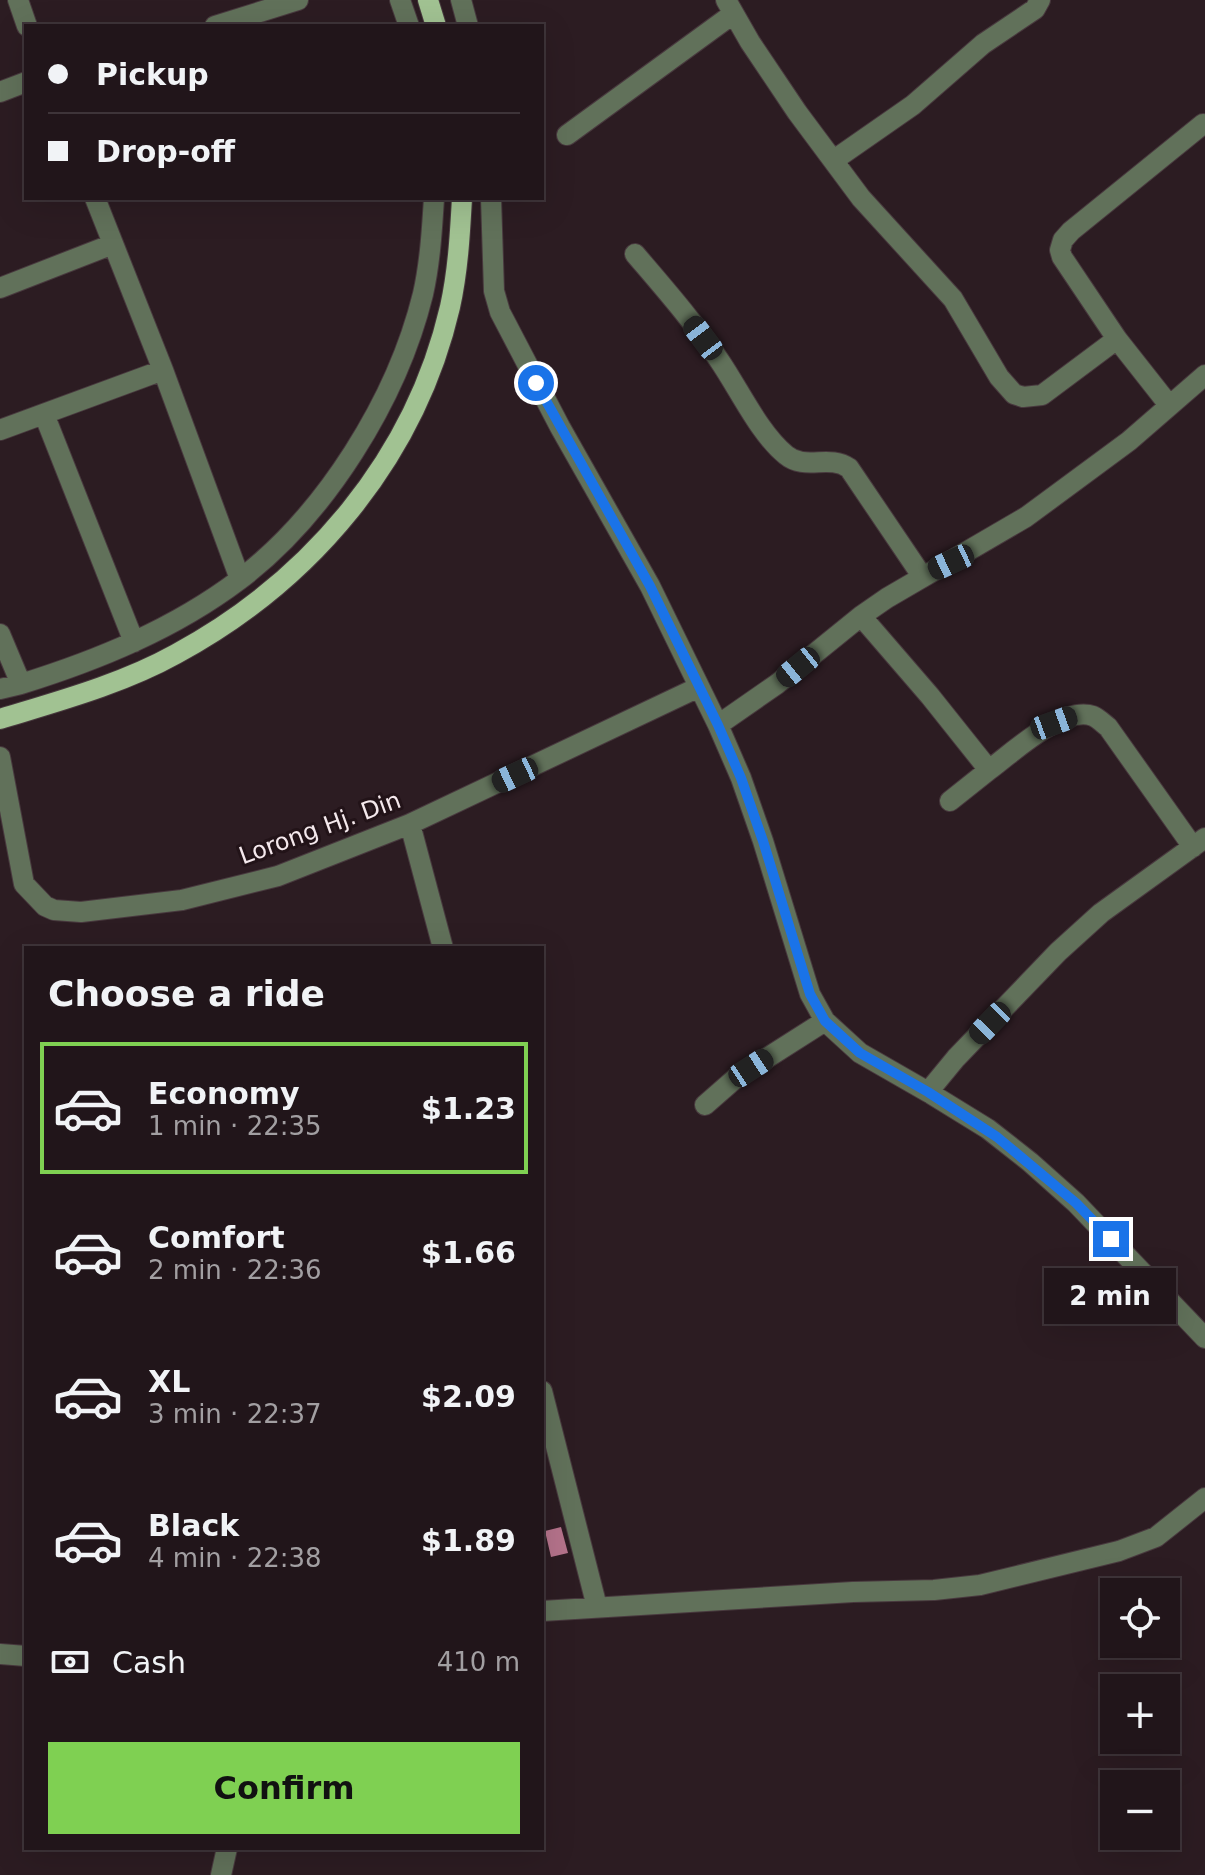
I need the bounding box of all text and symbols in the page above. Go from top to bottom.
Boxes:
text: Pickup [96,57,209,92]
text: Drop-off [96,134,235,169]
car [679,312,727,364]
route start [518,365,554,401]
car [924,541,978,583]
car [772,643,824,691]
car [1027,704,1081,742]
car [488,754,542,796]
street label: Lorong Hj. Din [235,786,405,870]
text: Choose a ride [48,973,325,1014]
car [965,997,1015,1049]
car [724,1045,778,1091]
icon: car [52,1072,124,1144]
text: Economy [148,1076,300,1111]
text: $1.23 [421,1091,516,1126]
text: 1 min · 22:35 [148,1111,322,1141]
icon: car [52,1216,124,1288]
text: Comfort [148,1220,285,1255]
route end [1093,1221,1129,1257]
text: $1.66 [421,1235,516,1270]
text: 2 min · 22:36 [148,1255,322,1285]
callout: 2 min [1045,1267,1177,1323]
text: 2 min [1069,1281,1151,1311]
icon: car [52,1360,124,1432]
text: XL [148,1364,190,1399]
text: $2.09 [421,1379,516,1414]
text: 3 min · 22:37 [148,1399,322,1429]
icon: car [52,1504,124,1576]
text: Black [148,1508,239,1543]
text: $1.89 [421,1523,516,1558]
text: 4 min · 22:38 [148,1543,322,1573]
map controls [1100,1578,1180,1850]
button: locate [1100,1578,1180,1658]
icon: cash [48,1640,92,1684]
text: Cash [112,1645,186,1680]
text: 410 m [437,1647,520,1677]
button: + [1100,1674,1180,1754]
button: Confirm [48,1742,520,1834]
button: − [1100,1770,1180,1850]

